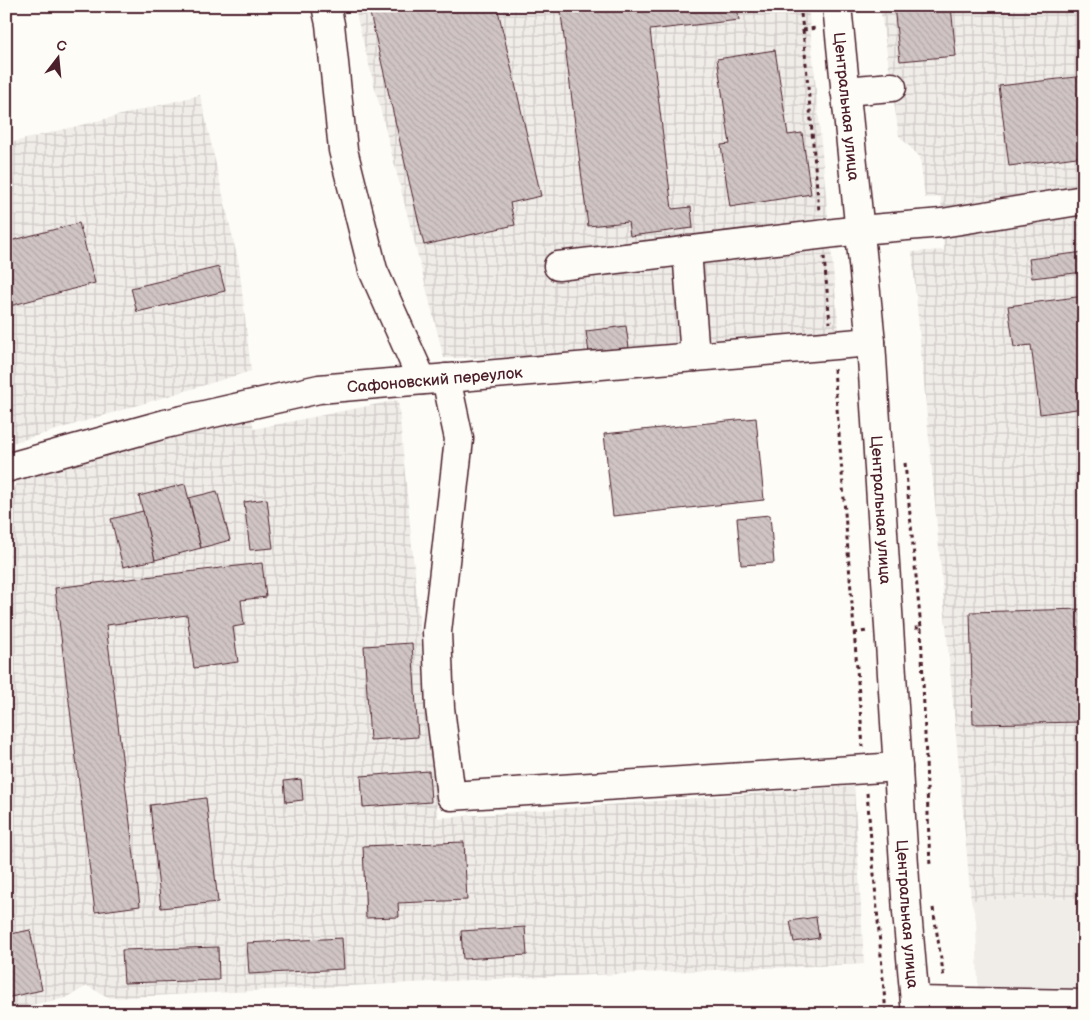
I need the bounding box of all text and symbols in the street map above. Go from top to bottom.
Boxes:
street label: Центральная улица [829,31,863,182]
north arrow [32,32,82,82]
text: С [54,36,69,56]
street label: Сафоновский переулок [346,364,524,398]
street label: Центральная улица [866,435,894,586]
street label: Центральная улица [891,839,922,990]

